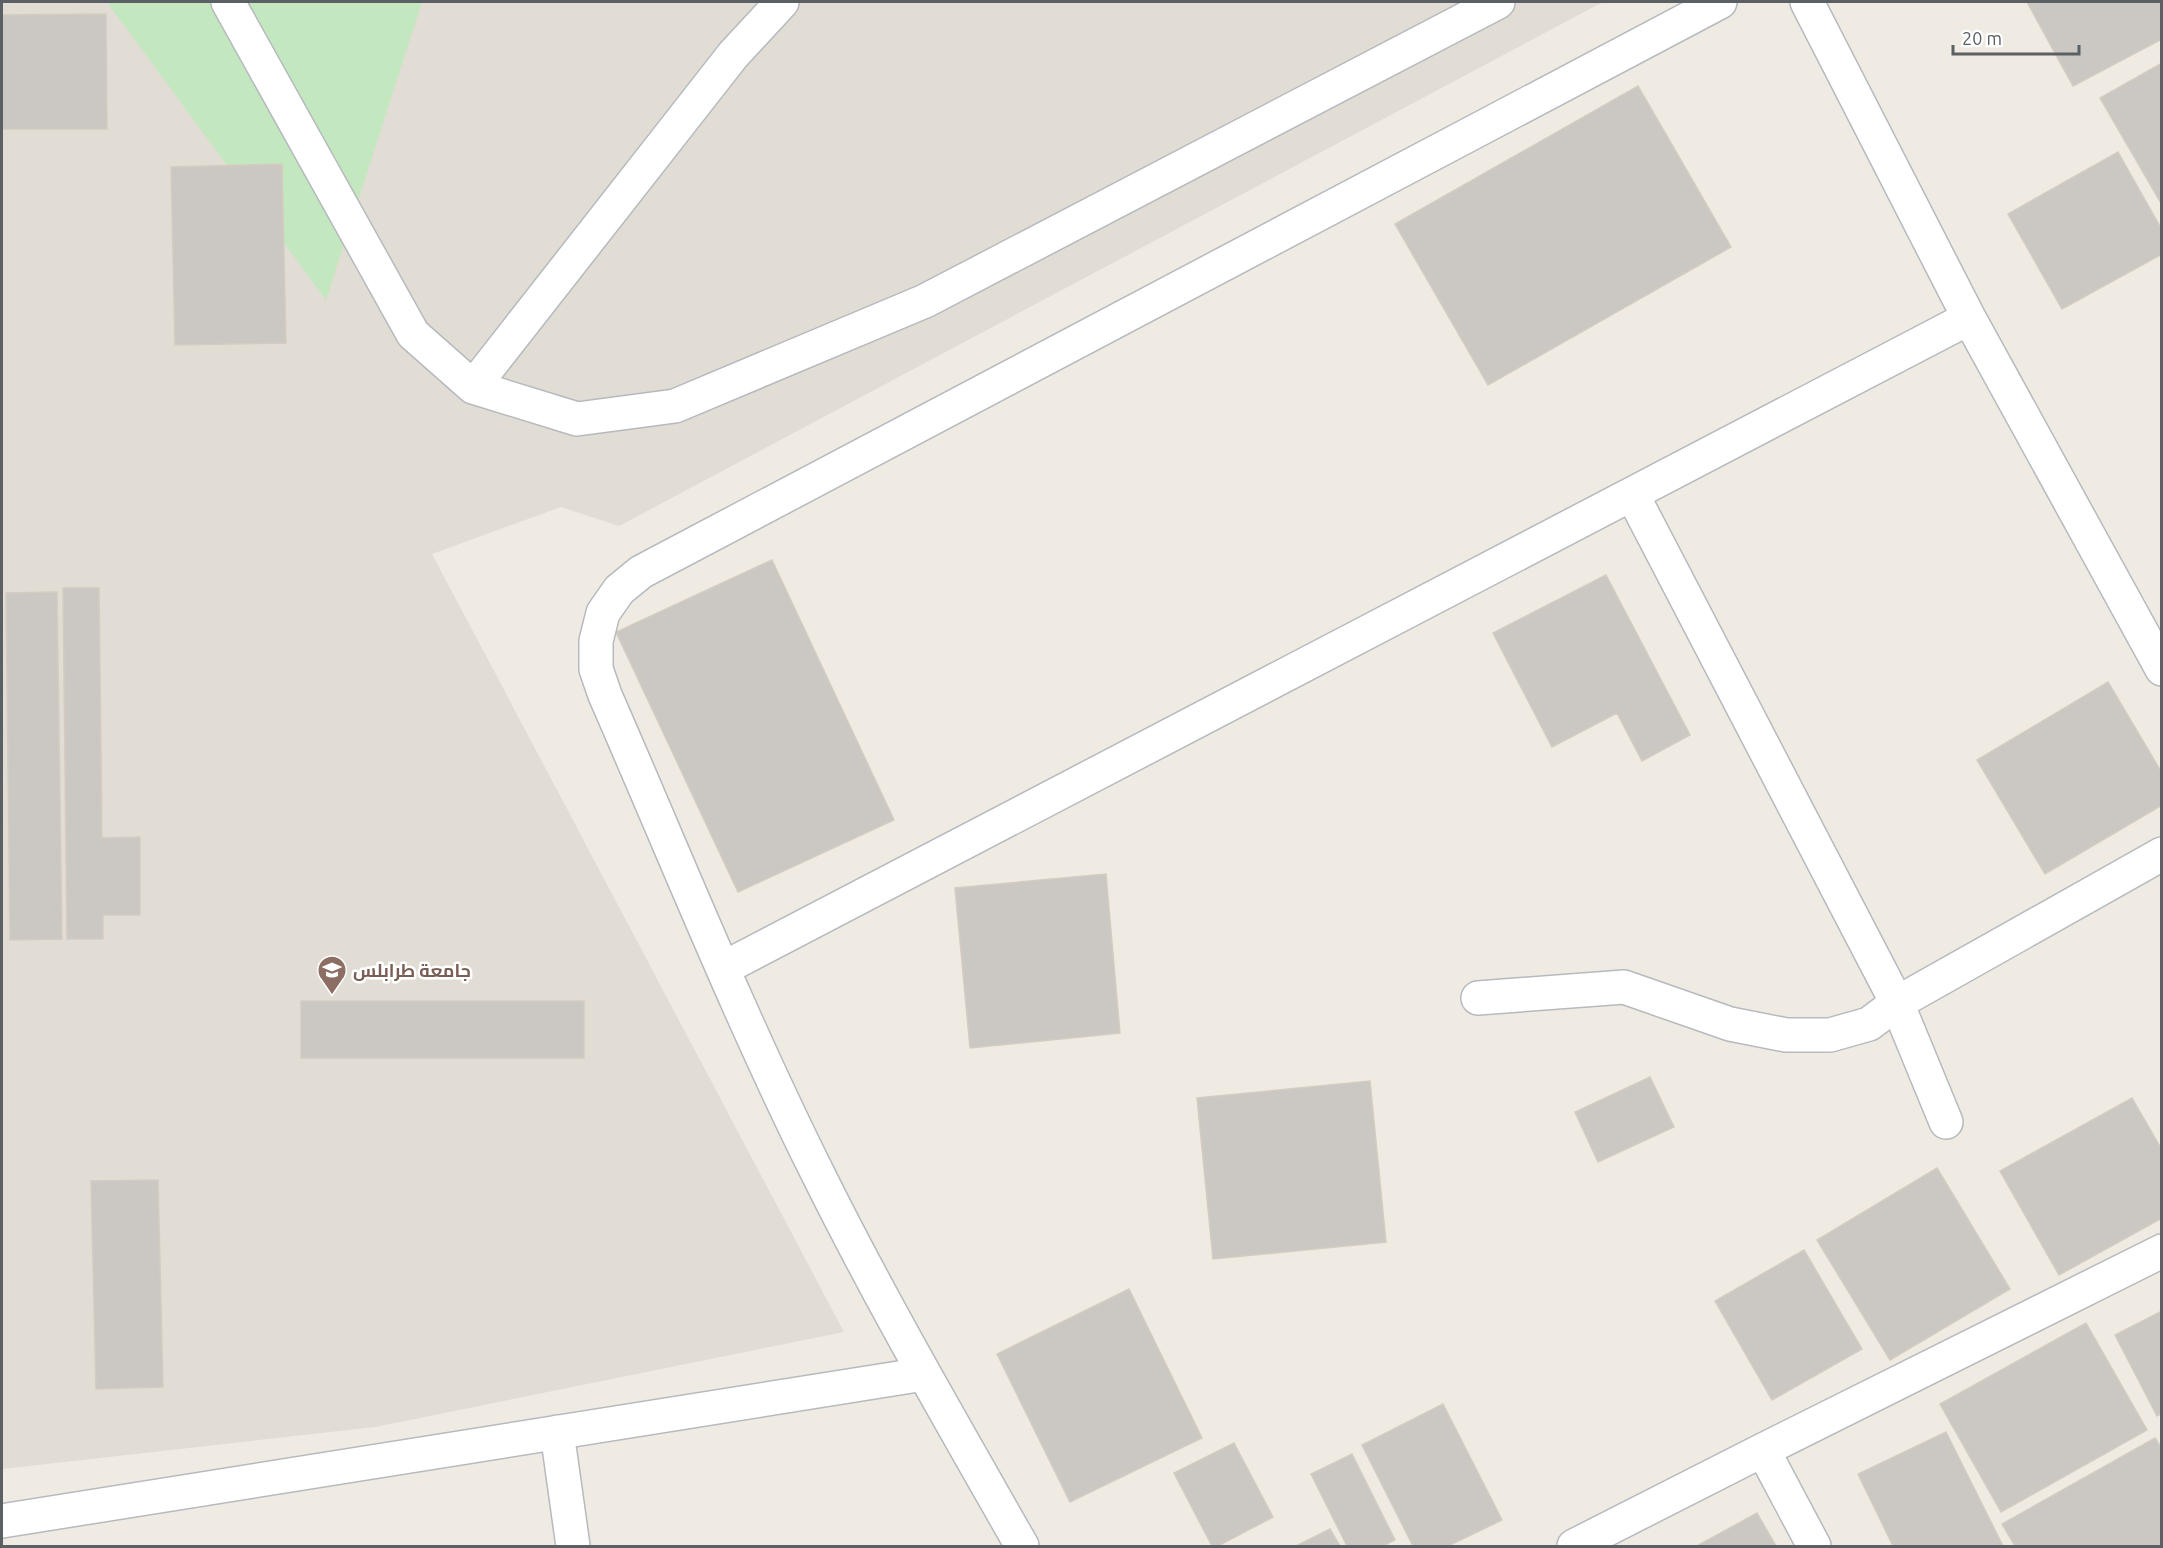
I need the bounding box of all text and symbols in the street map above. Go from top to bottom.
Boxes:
scale bar [1953,18,2079,56]
text: 20 m [1962,28,2002,48]
school or university icon: جامعة طرابلس [316,954,348,996]
place label: جامعة طرابلس [353,960,471,982]

